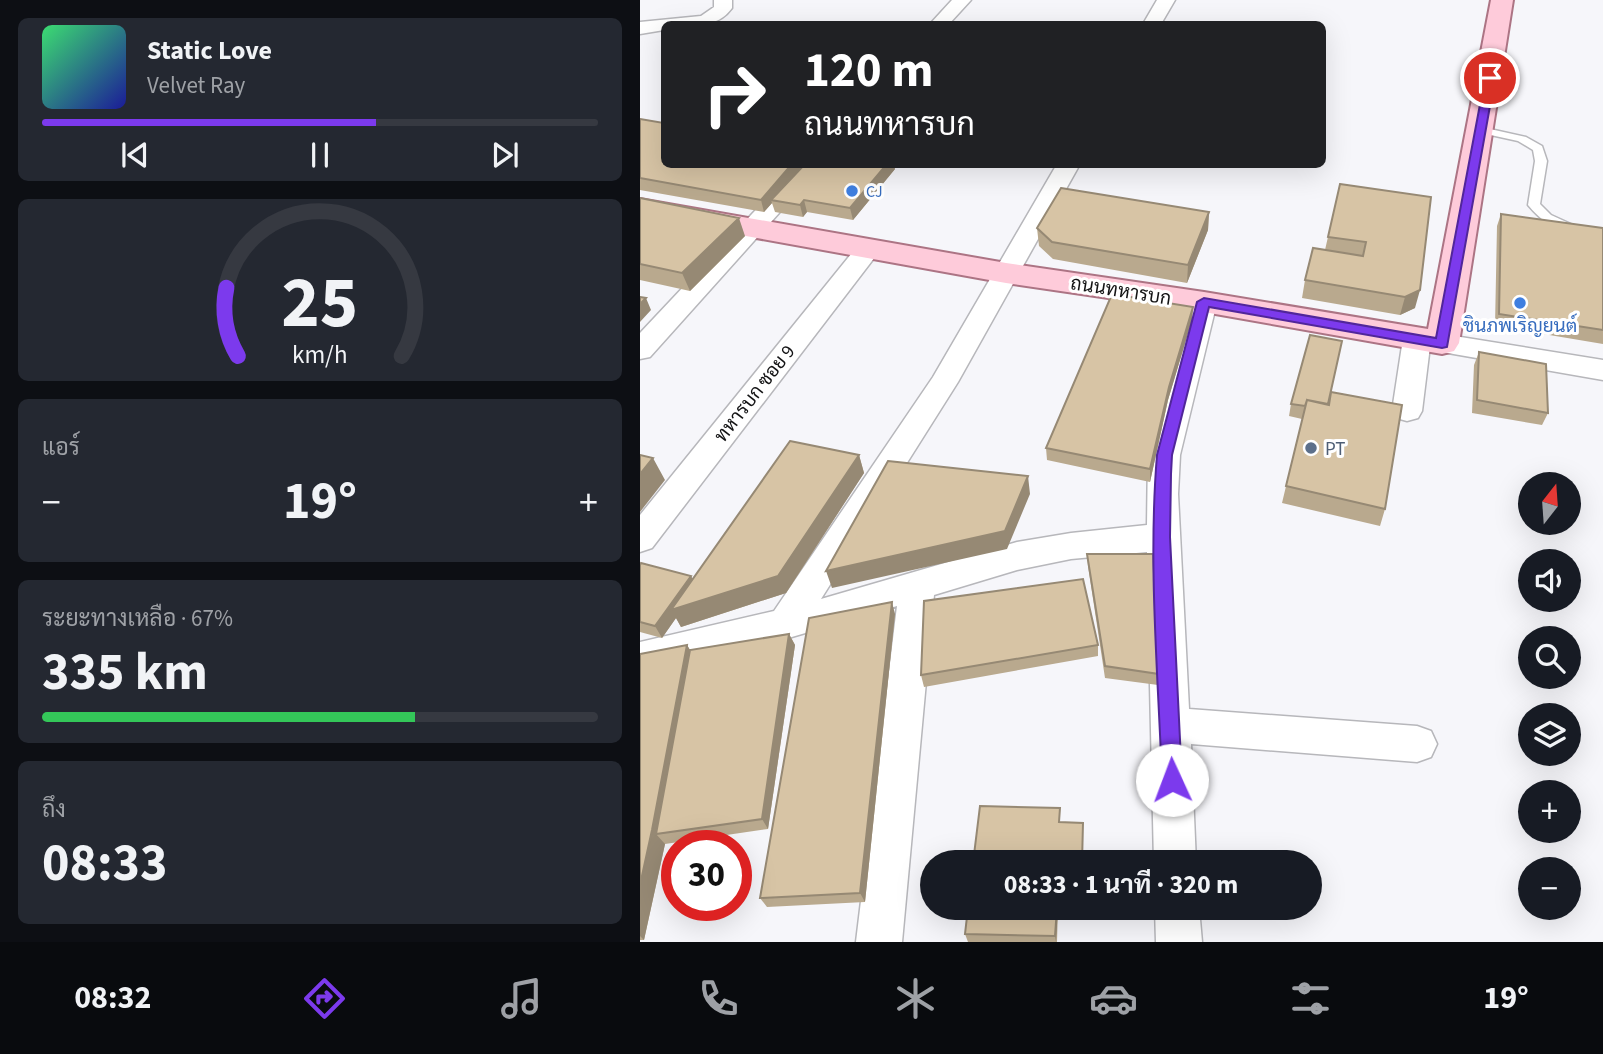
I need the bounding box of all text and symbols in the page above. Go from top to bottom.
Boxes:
text: Static Love [147,32,272,69]
text: 120 m [804,36,933,106]
pin [1460,48,1520,108]
icon: right [689,49,780,140]
icon: arrive [1471,59,1509,97]
text: Velvet Ray [147,69,245,102]
text: ถนนทหารบก [804,102,975,148]
icon: previous [116,136,154,174]
icon: pause [301,136,339,174]
icon: next [486,136,524,174]
place label: CJ [866,181,883,203]
marker: CJ [844,183,860,199]
text: 25 [282,251,358,355]
street label: ถนนทหารบก [1069,270,1173,313]
marker: ชินภพเริญยนต์ [1512,295,1528,311]
place label: ชินภพเริญยนต์ [1463,313,1577,340]
text: km/h [292,337,348,373]
street label: ทหารบก ซอย 9 [709,340,802,448]
text: แอร์ [42,431,80,464]
place label: PT [1325,436,1345,463]
marker: PT [1303,440,1319,456]
text: 19° [283,465,357,539]
north arrow [1518,472,1582,536]
map controls [1518,472,1581,920]
text: − [42,476,61,530]
text: + [579,476,598,530]
button: sound [1518,549,1581,612]
text: ระยะทางเหลือ · 67% [42,602,233,635]
button: search [1518,626,1581,689]
text: 335 km [42,636,208,710]
button: layers [1518,703,1581,766]
position arrow [1135,743,1209,817]
button: + [1518,780,1581,843]
text: ถึง [42,793,66,826]
text: 08:33 [42,827,167,901]
speed limit sign: 30 [661,830,752,921]
button: − [1518,857,1581,920]
text: 08:33 · 1 นาที · 320 m [1004,866,1238,903]
icon: directions [300,974,349,1023]
icon: music [497,974,546,1023]
icon: phone [694,974,743,1023]
icon: climate [891,974,940,1023]
icon: car [1089,974,1138,1023]
icon: filters [1286,974,1335,1023]
text: 08:32 [74,975,151,1021]
text: 19° [1483,975,1529,1021]

